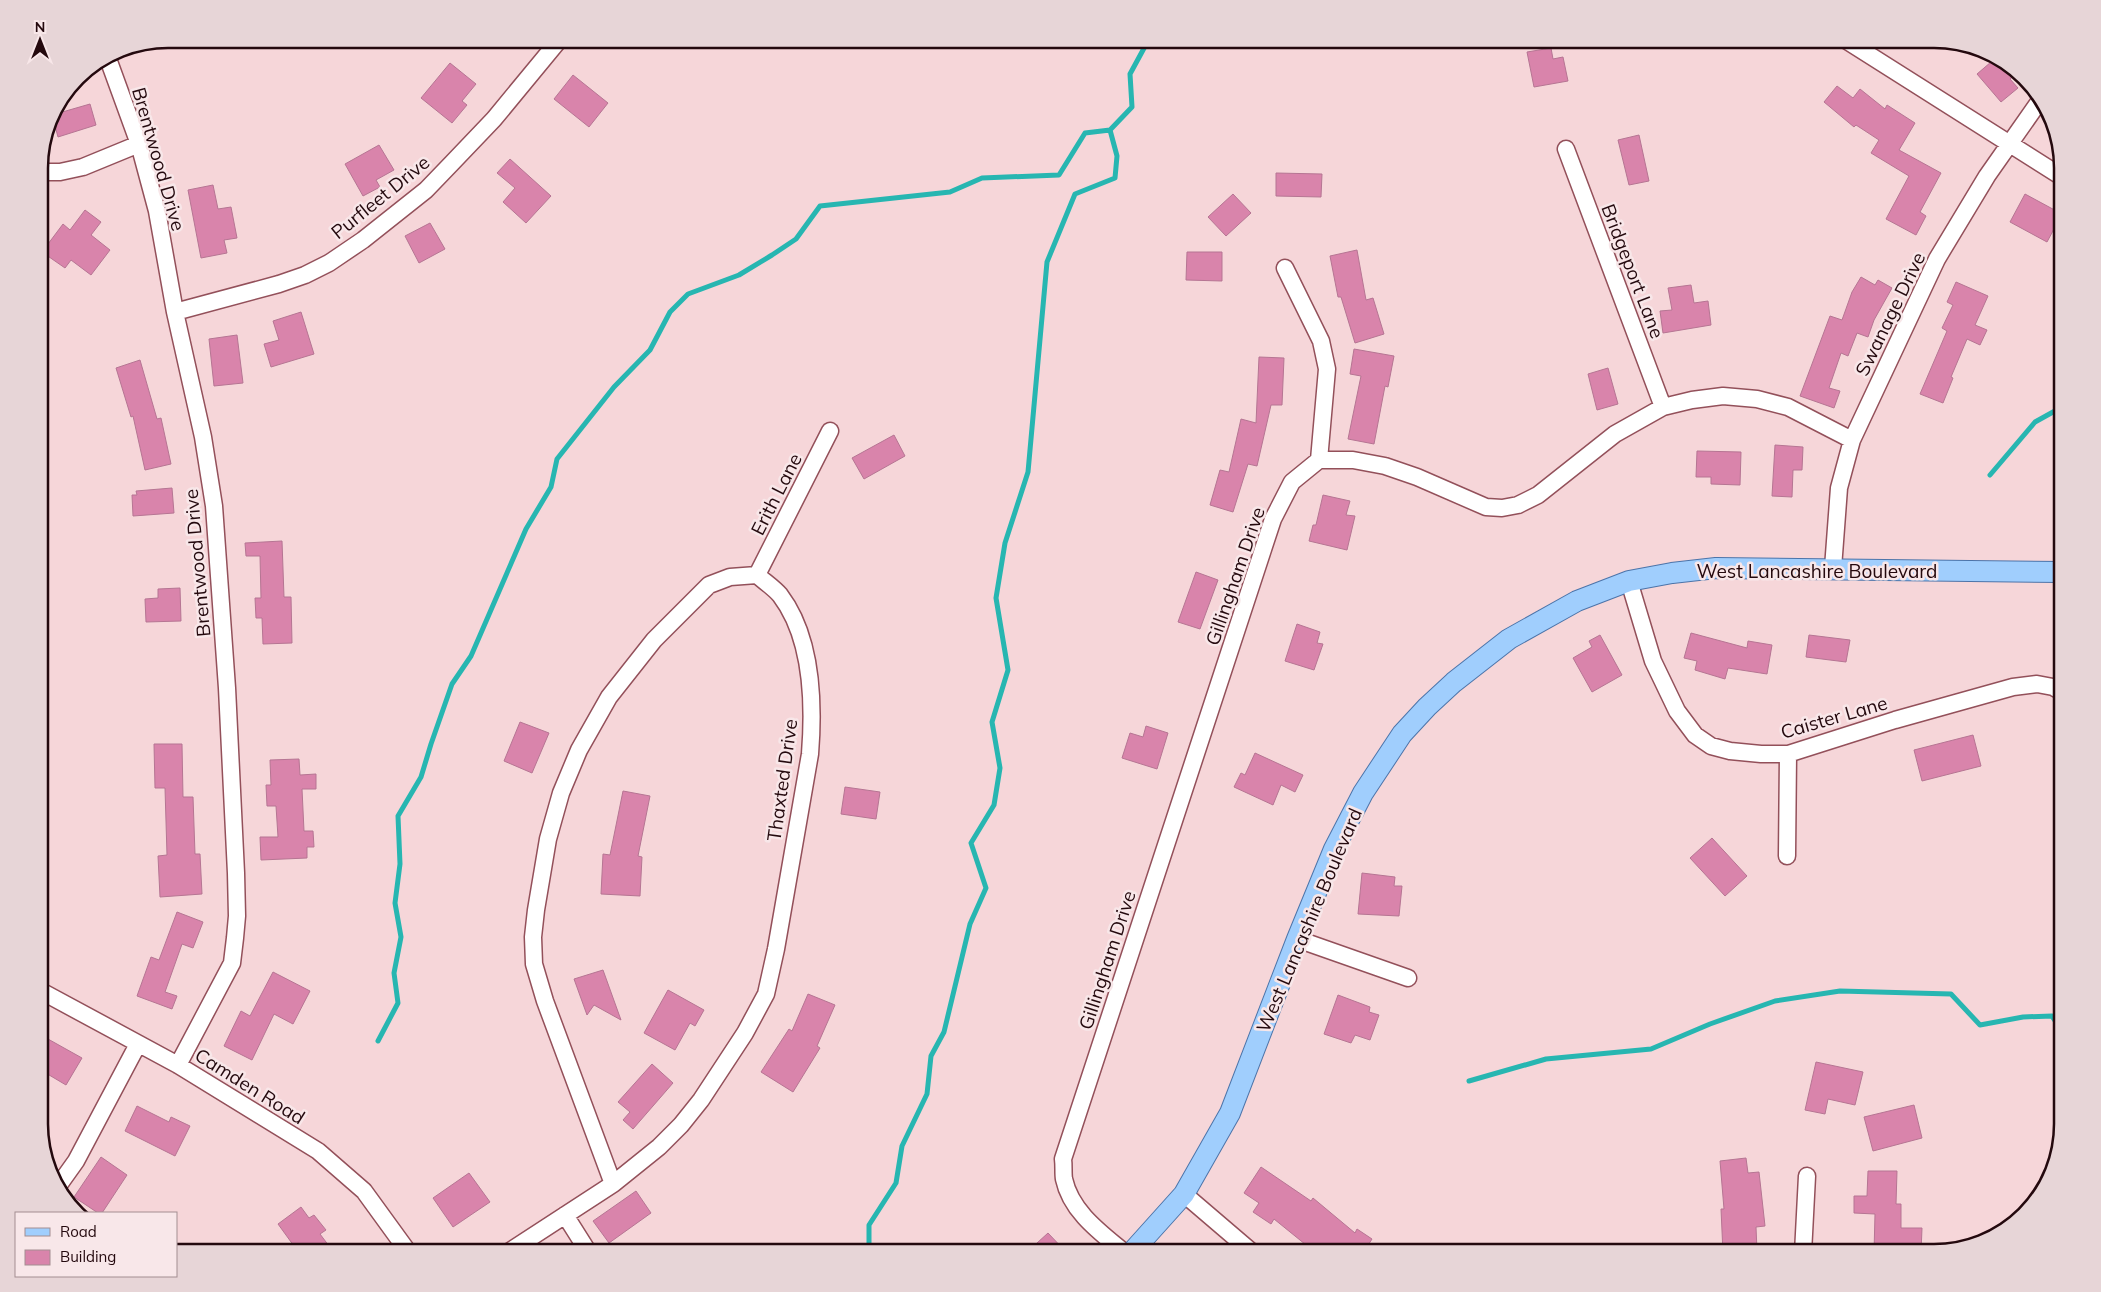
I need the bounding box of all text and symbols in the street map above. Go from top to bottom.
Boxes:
north arrow [15,15,65,65]
text: N [35,18,45,36]
street label: Brentwood Drive [127,84,191,234]
street label: Purfleet Drive [326,150,434,244]
street label: Bridgeport Lane [1596,200,1670,342]
street label: Swanage Drive [1850,248,1930,380]
street label: Erith Lane [745,449,807,539]
street label: Brentwood Drive [179,488,215,638]
street label: Gillingham Drive [1200,504,1270,648]
street label: West Lancashire Boulevard [1697,559,1938,583]
street label: Caister Lane [1778,690,1890,744]
street label: Thaxted Drive [762,717,802,843]
street label: West Lancashire Boulevard [1251,804,1367,1036]
street label: Gillingham Drive [1073,888,1141,1032]
street label: Camden Road [191,1043,309,1129]
legend [15,1212,178,1277]
text: Road [60,1222,97,1241]
text: Building [60,1247,116,1266]

